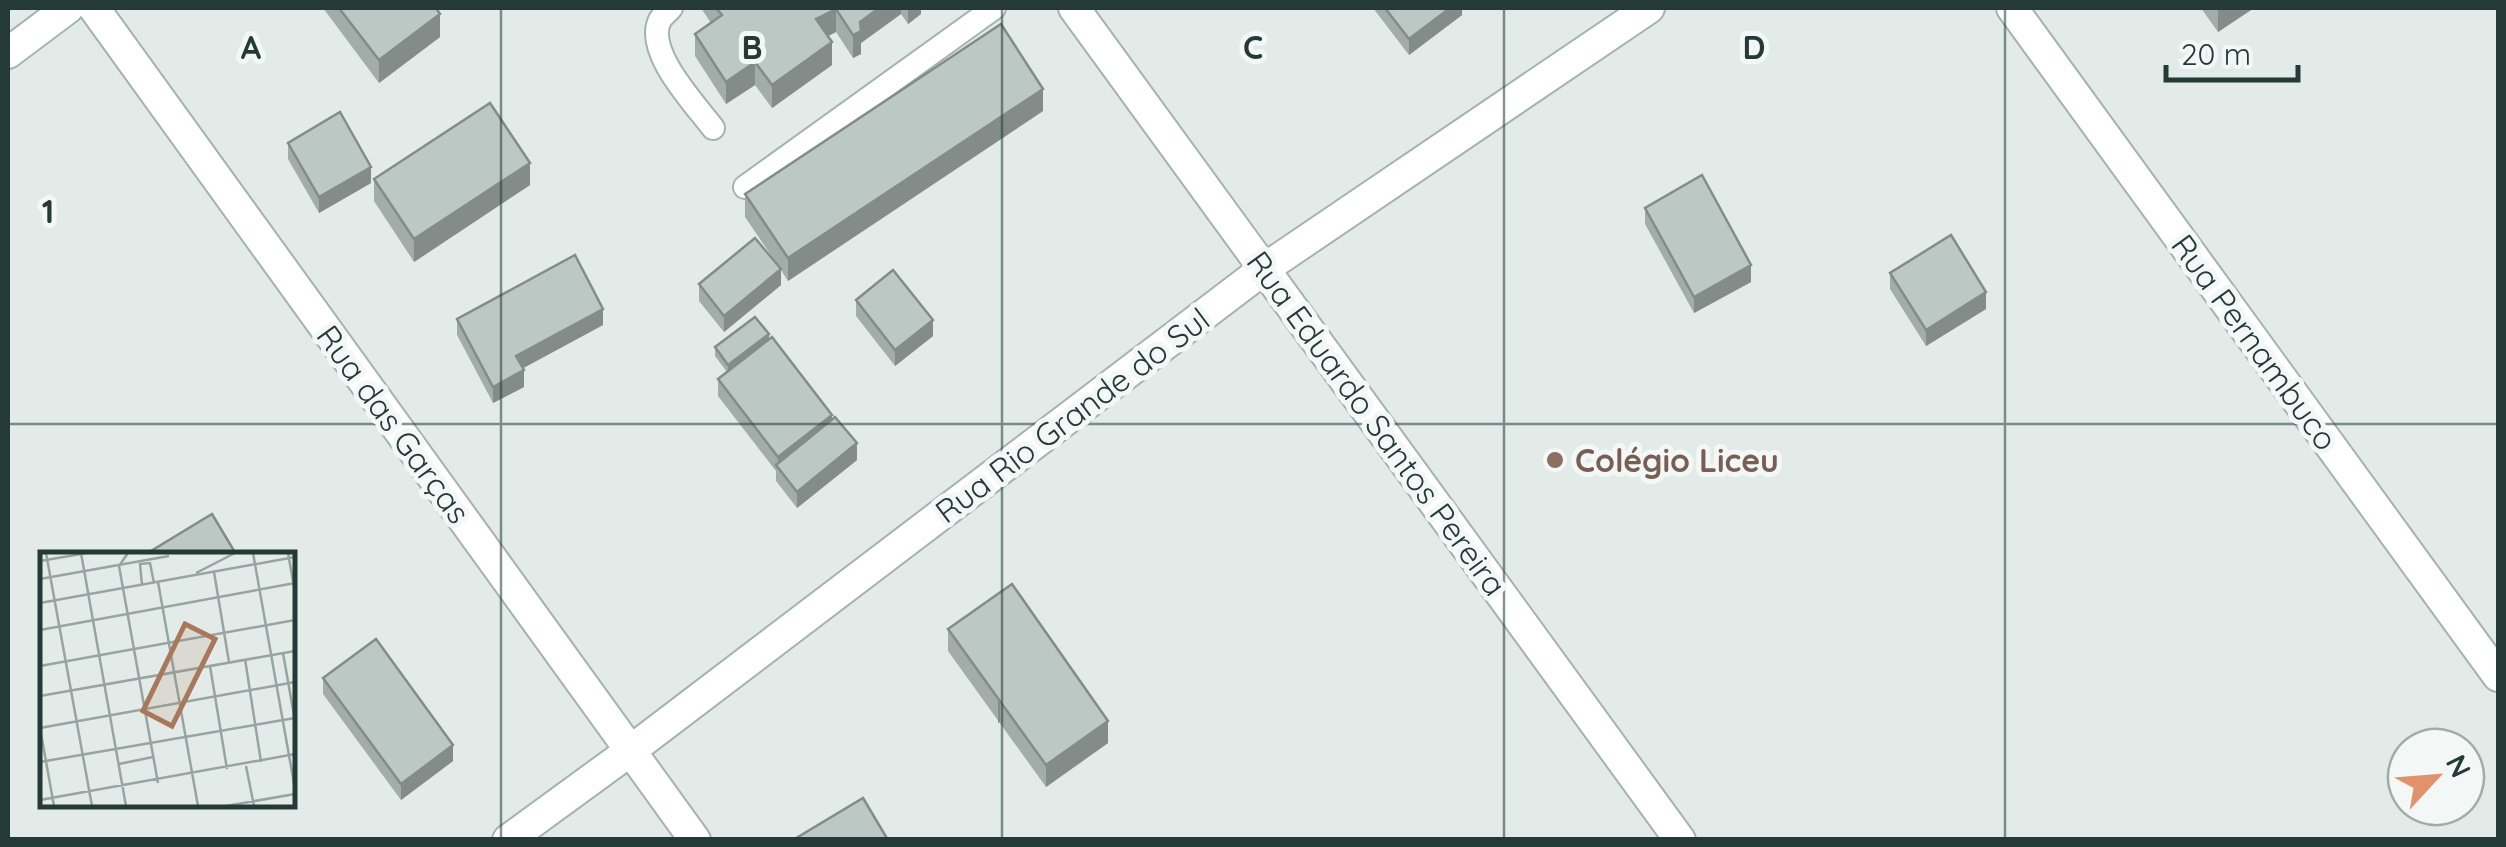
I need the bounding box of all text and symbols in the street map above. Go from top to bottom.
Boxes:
scale bar [2166,20,2298,82]
text: A [241,27,262,67]
text: B [742,27,762,67]
text: C [1243,27,1263,67]
text: D [1743,27,1765,67]
text: 20 m [2181,35,2251,73]
text: 1 [42,191,54,231]
street label: Rua Pernambuco [2163,226,2347,458]
street label: Rua Eduardo Santos Pereira [1238,243,1516,603]
street label: Rua Rio Grande do Sul [927,299,1217,531]
street label: Rua das Garças [309,317,479,531]
place label: Colégio Liceu [1575,440,1779,480]
marker: Colégio Liceu [1544,449,1566,471]
inset map [40,552,295,807]
north arrow [2386,727,2486,827]
text: N [2439,749,2479,783]

